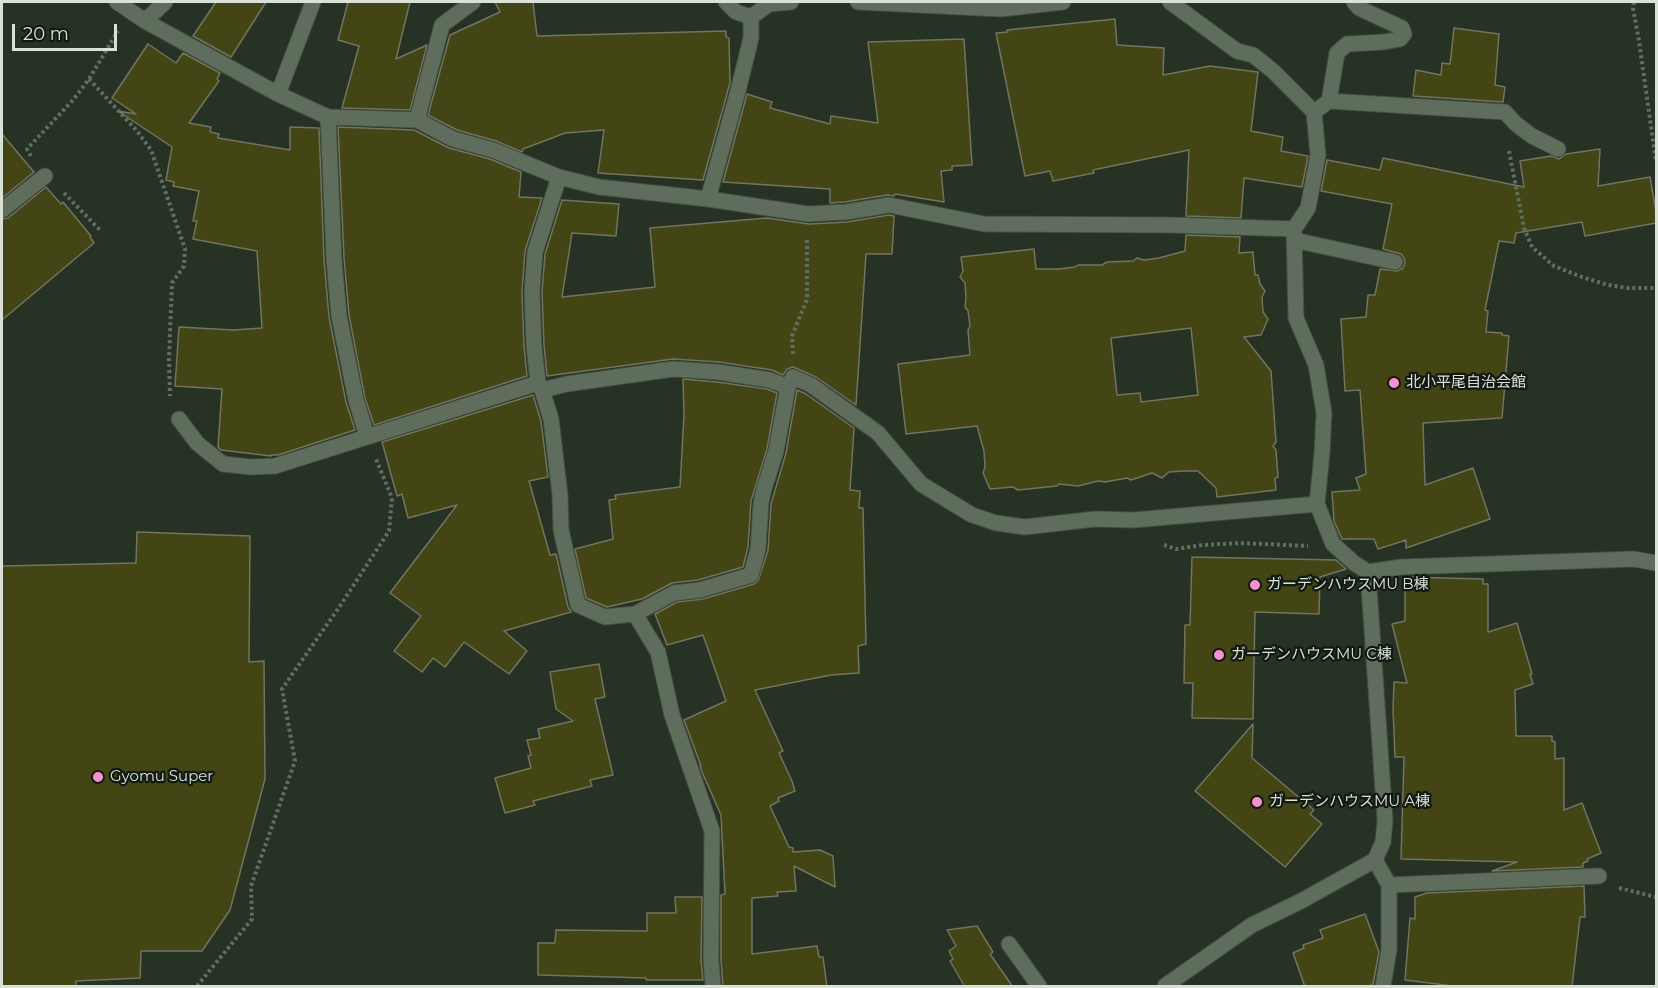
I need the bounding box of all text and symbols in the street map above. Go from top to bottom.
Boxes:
scale bar [15,12,120,50]
text: 20 m [23,23,69,45]
place label: 北小平尾自治会館 [1406,374,1526,392]
marker: 北小平尾自治会館 [1387,376,1401,390]
place label: ガーデンハウスMU B棟 [1267,576,1428,594]
marker: ガーデンハウスMU B棟 [1248,578,1262,592]
place label: ガーデンハウスMU C棟 [1231,646,1392,664]
marker: ガーデンハウスMU C棟 [1212,648,1226,662]
place label: Gyomu Super [110,768,213,786]
marker: Gyomu Super [91,770,105,784]
place label: ガーデンハウスMU A棟 [1269,793,1430,811]
marker: ガーデンハウスMU A棟 [1250,795,1264,809]

